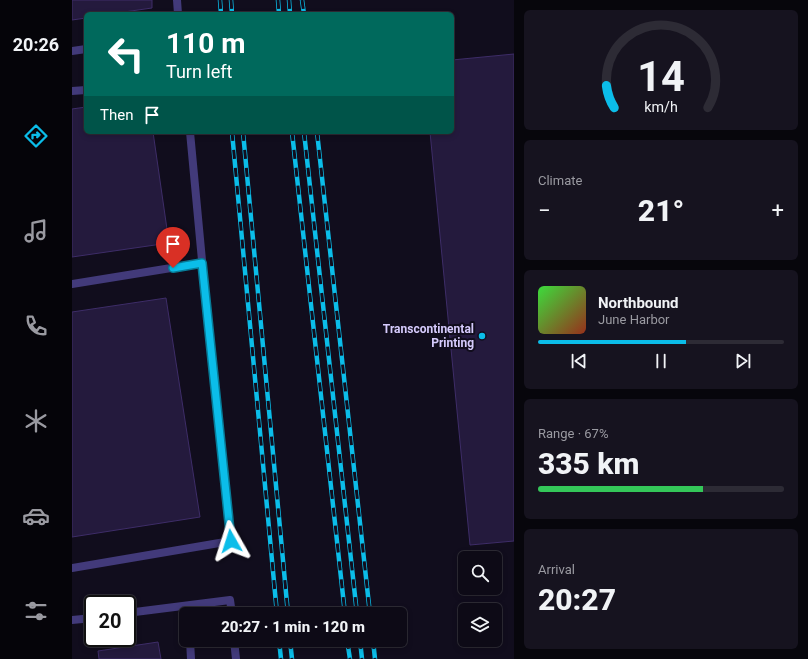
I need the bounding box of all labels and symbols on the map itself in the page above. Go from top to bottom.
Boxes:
pin [156,227,190,268]
place label: Transcontinental Printing [383,322,474,350]
marker: Transcontinental Printing [477,331,487,341]
position arrow [210,520,252,562]
speed limit sign: 20 [84,595,136,647]

